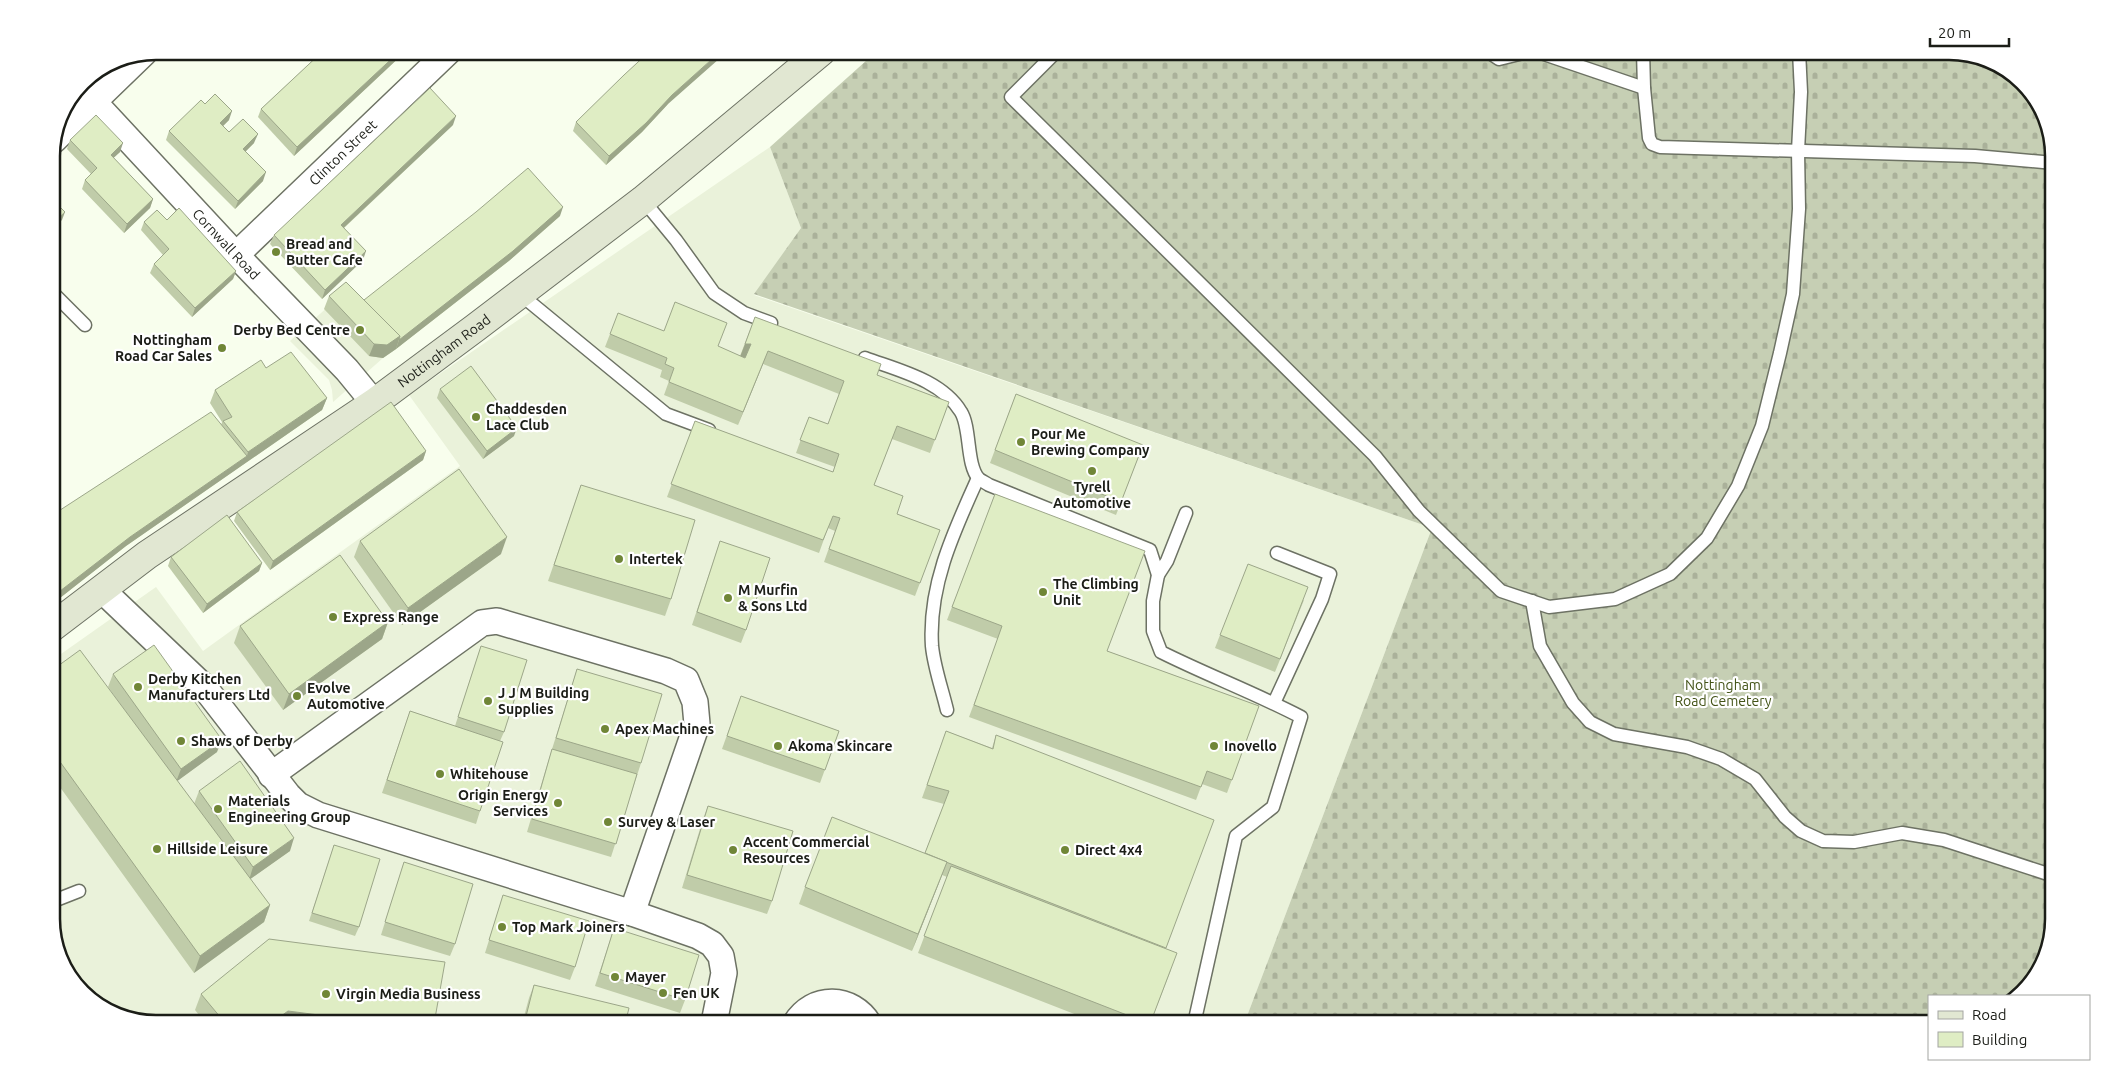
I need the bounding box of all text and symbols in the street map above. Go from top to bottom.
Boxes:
scale bar [1930,15,2009,47]
text: 20 m [1938,24,1971,41]
street label: Clinton Street [306,116,380,189]
street label: Cornwall Road [189,205,263,283]
place label: Bread and Butter Cafe [286,236,363,268]
marker: Bread and Butter Cafe [270,246,282,258]
street label: Nottingham Road [394,311,494,391]
place label: Derby Bed Centre [233,322,350,338]
marker: Derby Bed Centre [354,324,366,336]
place label: Nottingham Road Car Sales [115,332,212,364]
marker: Nottingham Road Car Sales [216,342,228,354]
place label: Chaddesden Lace Club [486,401,567,433]
marker: Chaddesden Lace Club [470,411,482,423]
place label: Pour Me Brewing Company [1031,426,1150,458]
marker: Pour Me Brewing Company [1015,436,1027,448]
marker: Tyrell Automotive [1086,465,1098,477]
place label: Tyrell Automotive [1053,479,1131,511]
place label: Intertek [629,551,683,567]
marker: Intertek [613,553,625,565]
place label: The Climbing Unit [1053,576,1139,608]
place label: M Murfin & Sons Ltd [738,582,807,614]
marker: The Climbing Unit [1037,586,1049,598]
marker: M Murfin & Sons Ltd [722,592,734,604]
place label: Express Range [343,609,439,625]
marker: Express Range [327,611,339,623]
place label: Derby Kitchen Manufacturers Ltd [148,671,270,703]
park label: Nottingham Road Cemetery [1674,677,1772,709]
place label: Evolve Automotive [307,680,385,712]
marker: Derby Kitchen Manufacturers Ltd [132,681,144,693]
place label: J J M Building Supplies [498,685,589,717]
marker: Evolve Automotive [291,690,303,702]
marker: J J M Building Supplies [482,695,494,707]
place label: Apex Machines [615,721,714,737]
marker: Apex Machines [599,723,611,735]
place label: Shaws of Derby [191,733,293,749]
marker: Shaws of Derby [175,735,187,747]
place label: Akoma Skincare [788,738,892,754]
place label: Inovello [1224,738,1277,754]
marker: Akoma Skincare [772,740,784,752]
marker: Inovello [1208,740,1220,752]
place label: Whitehouse [450,766,529,782]
marker: Whitehouse [434,768,446,780]
place label: Origin Energy Services [458,787,549,819]
place label: Materials Engineering Group [228,793,351,825]
marker: Origin Energy Services [552,797,564,809]
marker: Materials Engineering Group [212,803,224,815]
place label: Survey & Laser [618,814,716,830]
marker: Survey & Laser [602,816,614,828]
place label: Accent Commercial Resources [743,834,869,866]
place label: Hillside Leisure [167,841,268,857]
place label: Direct 4x4 [1075,842,1143,858]
marker: Hillside Leisure [151,843,163,855]
marker: Accent Commercial Resources [727,844,739,856]
marker: Direct 4x4 [1059,844,1071,856]
place label: Top Mark Joiners [512,919,625,935]
marker: Top Mark Joiners [496,921,508,933]
place label: Mayer [625,969,666,985]
marker: Mayer [609,971,621,983]
place label: Fen UK [673,985,720,1001]
place label: Virgin Media Business [336,986,481,1002]
marker: Fen UK [657,987,669,999]
marker: Virgin Media Business [320,988,332,1000]
legend [1928,995,2090,1060]
text: Road [1972,1006,2007,1023]
text: Building [1972,1031,2027,1048]

